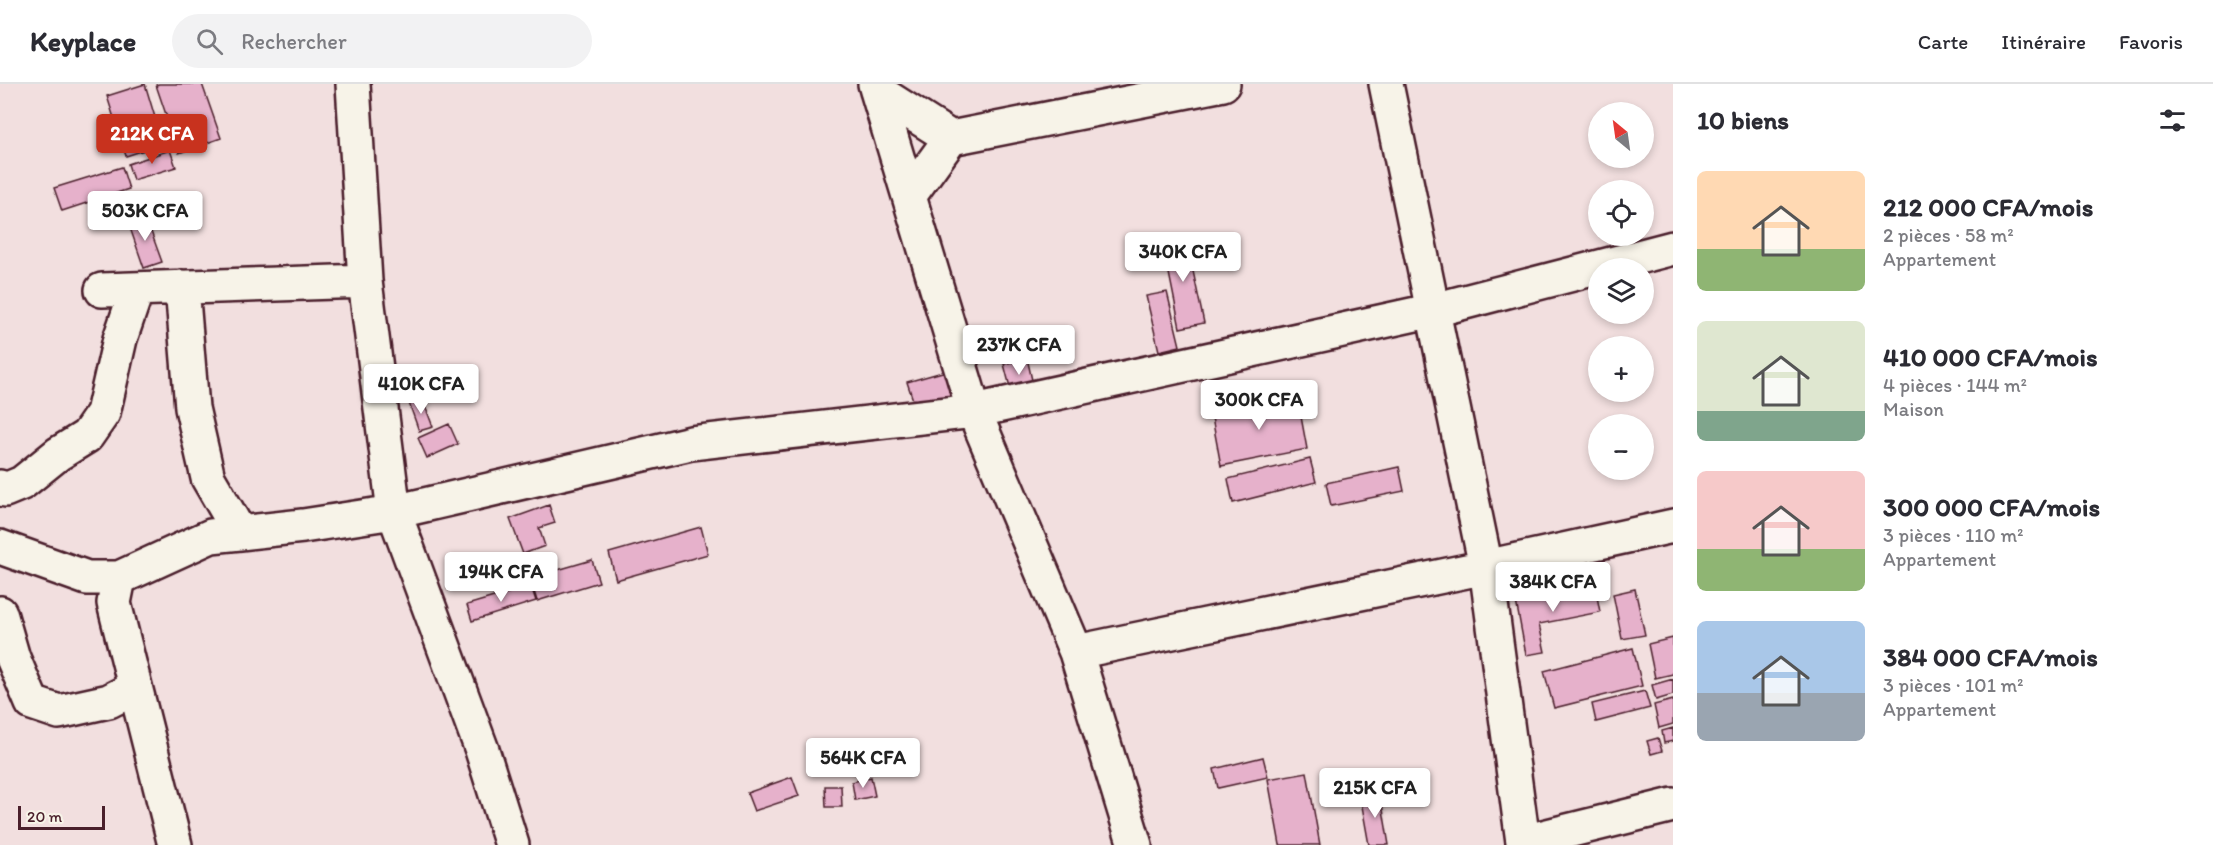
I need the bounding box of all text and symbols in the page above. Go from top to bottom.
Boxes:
search box [172,14,592,68]
text: Keyplace [30,24,136,58]
icon: search [193,25,226,58]
text: Rechercher [241,28,347,55]
text: Carte [1918,29,1968,54]
text: Itinéraire [2001,29,2086,54]
text: Favoris [2119,29,2183,54]
north arrow [1588,102,1654,168]
map controls [1588,102,1654,480]
text: 10 biens [1697,104,1789,136]
icon: filters [2156,104,2189,137]
pin: 212K CFA [90,114,214,165]
text: 212K CFA [110,121,194,145]
button: locate [1588,180,1654,246]
pin: 503K CFA [83,191,207,242]
text: 212 000 CFA/mois [1883,191,2093,223]
icon: home [1745,195,1817,267]
text: 503K CFA [102,198,188,222]
text: 2 pièces · 58 m² [1883,223,2014,247]
pin: 340K CFA [1121,232,1245,283]
text: 340K CFA [1139,239,1227,263]
text: Appartement [1883,247,1996,271]
button: layers [1588,258,1654,324]
pin: 237K CFA [957,325,1081,376]
text: 237K CFA [977,332,1061,356]
button: + [1588,336,1654,402]
text: 410 000 CFA/mois [1883,341,2098,373]
icon: home [1745,345,1817,417]
pin: 410K CFA [359,364,483,415]
text: 410K CFA [378,371,464,395]
text: 4 pièces · 144 m² [1883,373,2027,397]
pin: 300K CFA [1197,380,1321,431]
text: 300K CFA [1215,387,1303,411]
text: Maison [1883,397,1944,421]
button: − [1588,414,1654,480]
text: 300 000 CFA/mois [1883,491,2100,523]
icon: home [1745,495,1817,567]
text: 3 pièces · 110 m² [1883,523,2023,547]
text: Appartement [1883,547,1996,571]
pin: 194K CFA [439,552,563,603]
text: 194K CFA [459,559,543,583]
pin: 384K CFA [1491,562,1615,613]
text: 384K CFA [1510,569,1596,593]
text: 384 000 CFA/mois [1883,641,2098,673]
icon: home [1745,645,1817,717]
text: 3 pièces · 101 m² [1883,673,2023,697]
text: Appartement [1883,697,1996,721]
pin: 564K CFA [801,738,925,789]
text: 564K CFA [820,745,906,769]
pin: 215K CFA [1313,768,1437,819]
text: 215K CFA [1333,775,1417,799]
scale bar [18,803,105,830]
text: 20 m [27,807,62,826]

